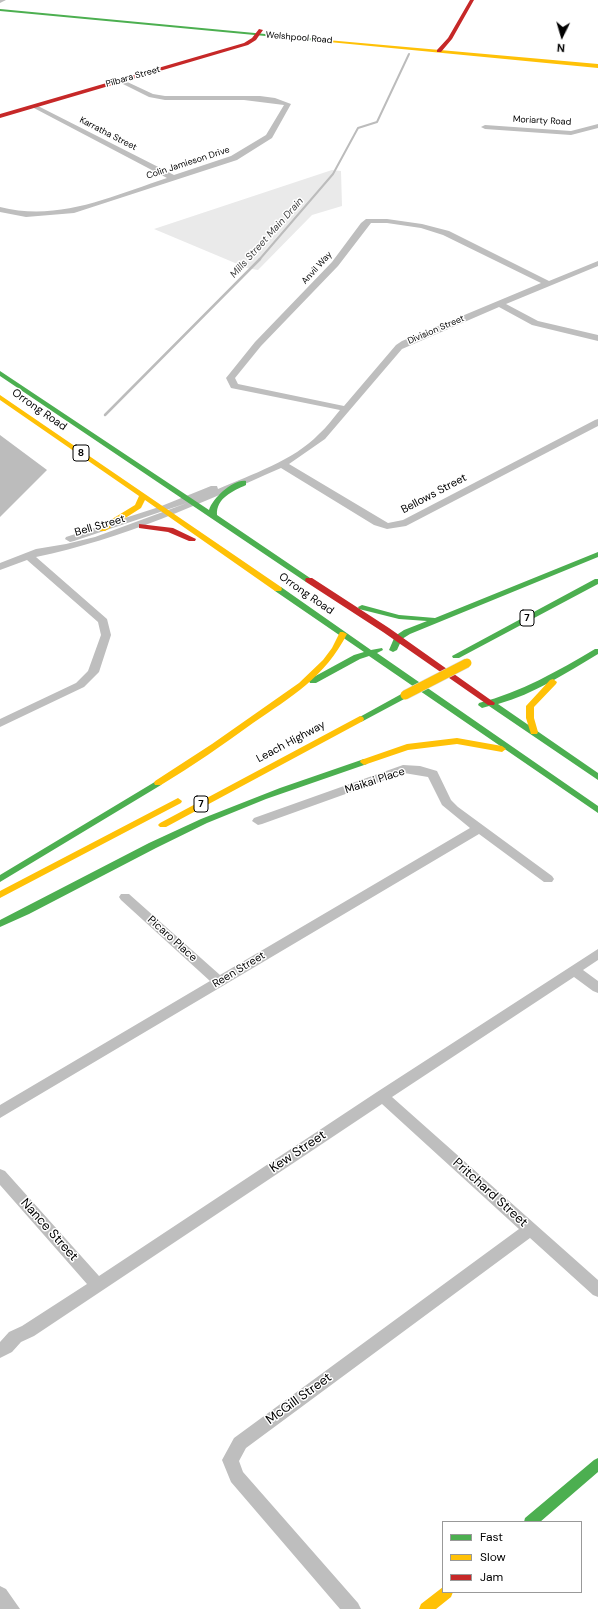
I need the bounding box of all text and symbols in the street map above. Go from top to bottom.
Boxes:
north arrow [542,16,582,56]
street label: Welshpool Road [265,30,333,46]
text: N [556,41,566,55]
street label: Pilbara Street [105,64,161,90]
street label: Moriarty Road [513,114,571,128]
street label: Karratha Street [78,115,138,153]
street label: Colin Jamieson Drive [145,144,231,182]
water label: Mills Street Main Drain [228,195,306,281]
street label: Anvil Way [299,249,335,287]
street label: Division Street [406,313,466,347]
street label: Orrong Road [9,386,69,434]
road number: 8 [73,445,89,461]
street label: Bellows Street [399,471,469,517]
street label: Bell Street [73,513,127,539]
street label: Orrong Road [276,570,336,618]
road number: 7 [520,610,534,626]
street label: Leach Highway [254,718,328,766]
street label: Maikai Place [343,765,407,797]
road number: 7 [194,796,208,812]
street label: Picaro Place [145,913,199,965]
street label: Reen Street [210,949,268,991]
street label: Kew Street [267,1127,329,1177]
street label: Pritchard Street [449,1155,531,1231]
street label: Nance Street [17,1196,81,1264]
street label: McGill Street [263,1370,335,1428]
legend [442,1521,582,1593]
text: Fast [480,1529,503,1545]
text: Slow [480,1549,506,1565]
text: Jam [480,1569,503,1585]

